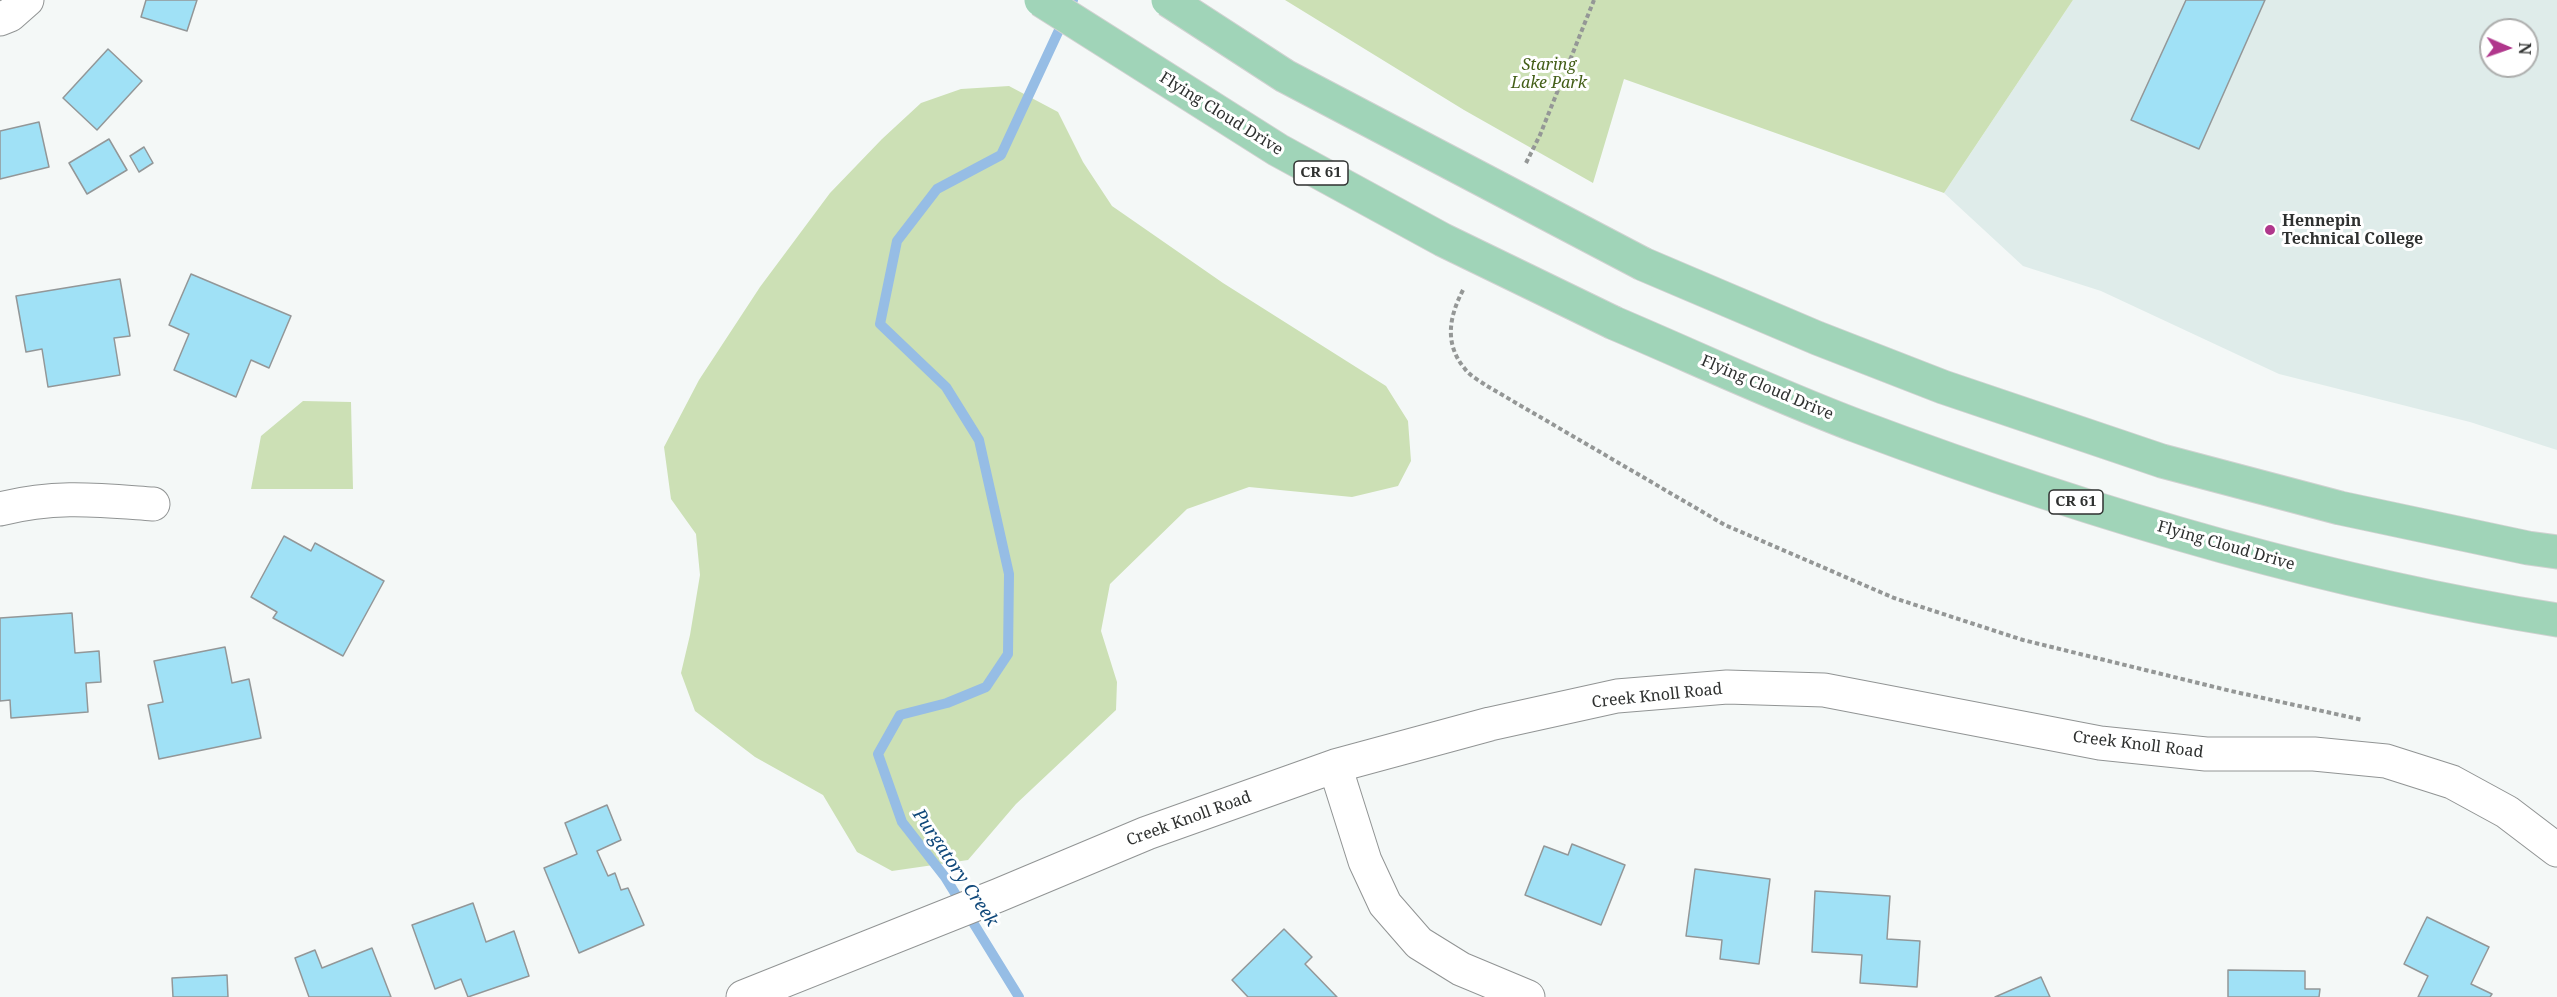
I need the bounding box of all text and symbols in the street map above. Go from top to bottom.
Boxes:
north arrow [2479,18,2539,78]
text: N [2514,42,2536,55]
park label: Staring Lake Park [1511,55,1587,93]
street label: Flying Cloud Drive [1156,68,1286,160]
road number: CR 61 [1294,161,1348,185]
place label: Hennepin Technical College [2282,211,2423,249]
marker: Hennepin Technical College [2263,223,2277,237]
street label: Flying Cloud Drive [1698,351,1836,425]
road number: CR 61 [2049,490,2103,514]
street label: Flying Cloud Drive [2155,517,2297,575]
street label: Creek Knoll Road [1591,680,1723,712]
street label: Creek Knoll Road [2072,727,2204,763]
street label: Creek Knoll Road [1124,788,1254,850]
water label: Purgatory Creek [908,805,1002,931]

